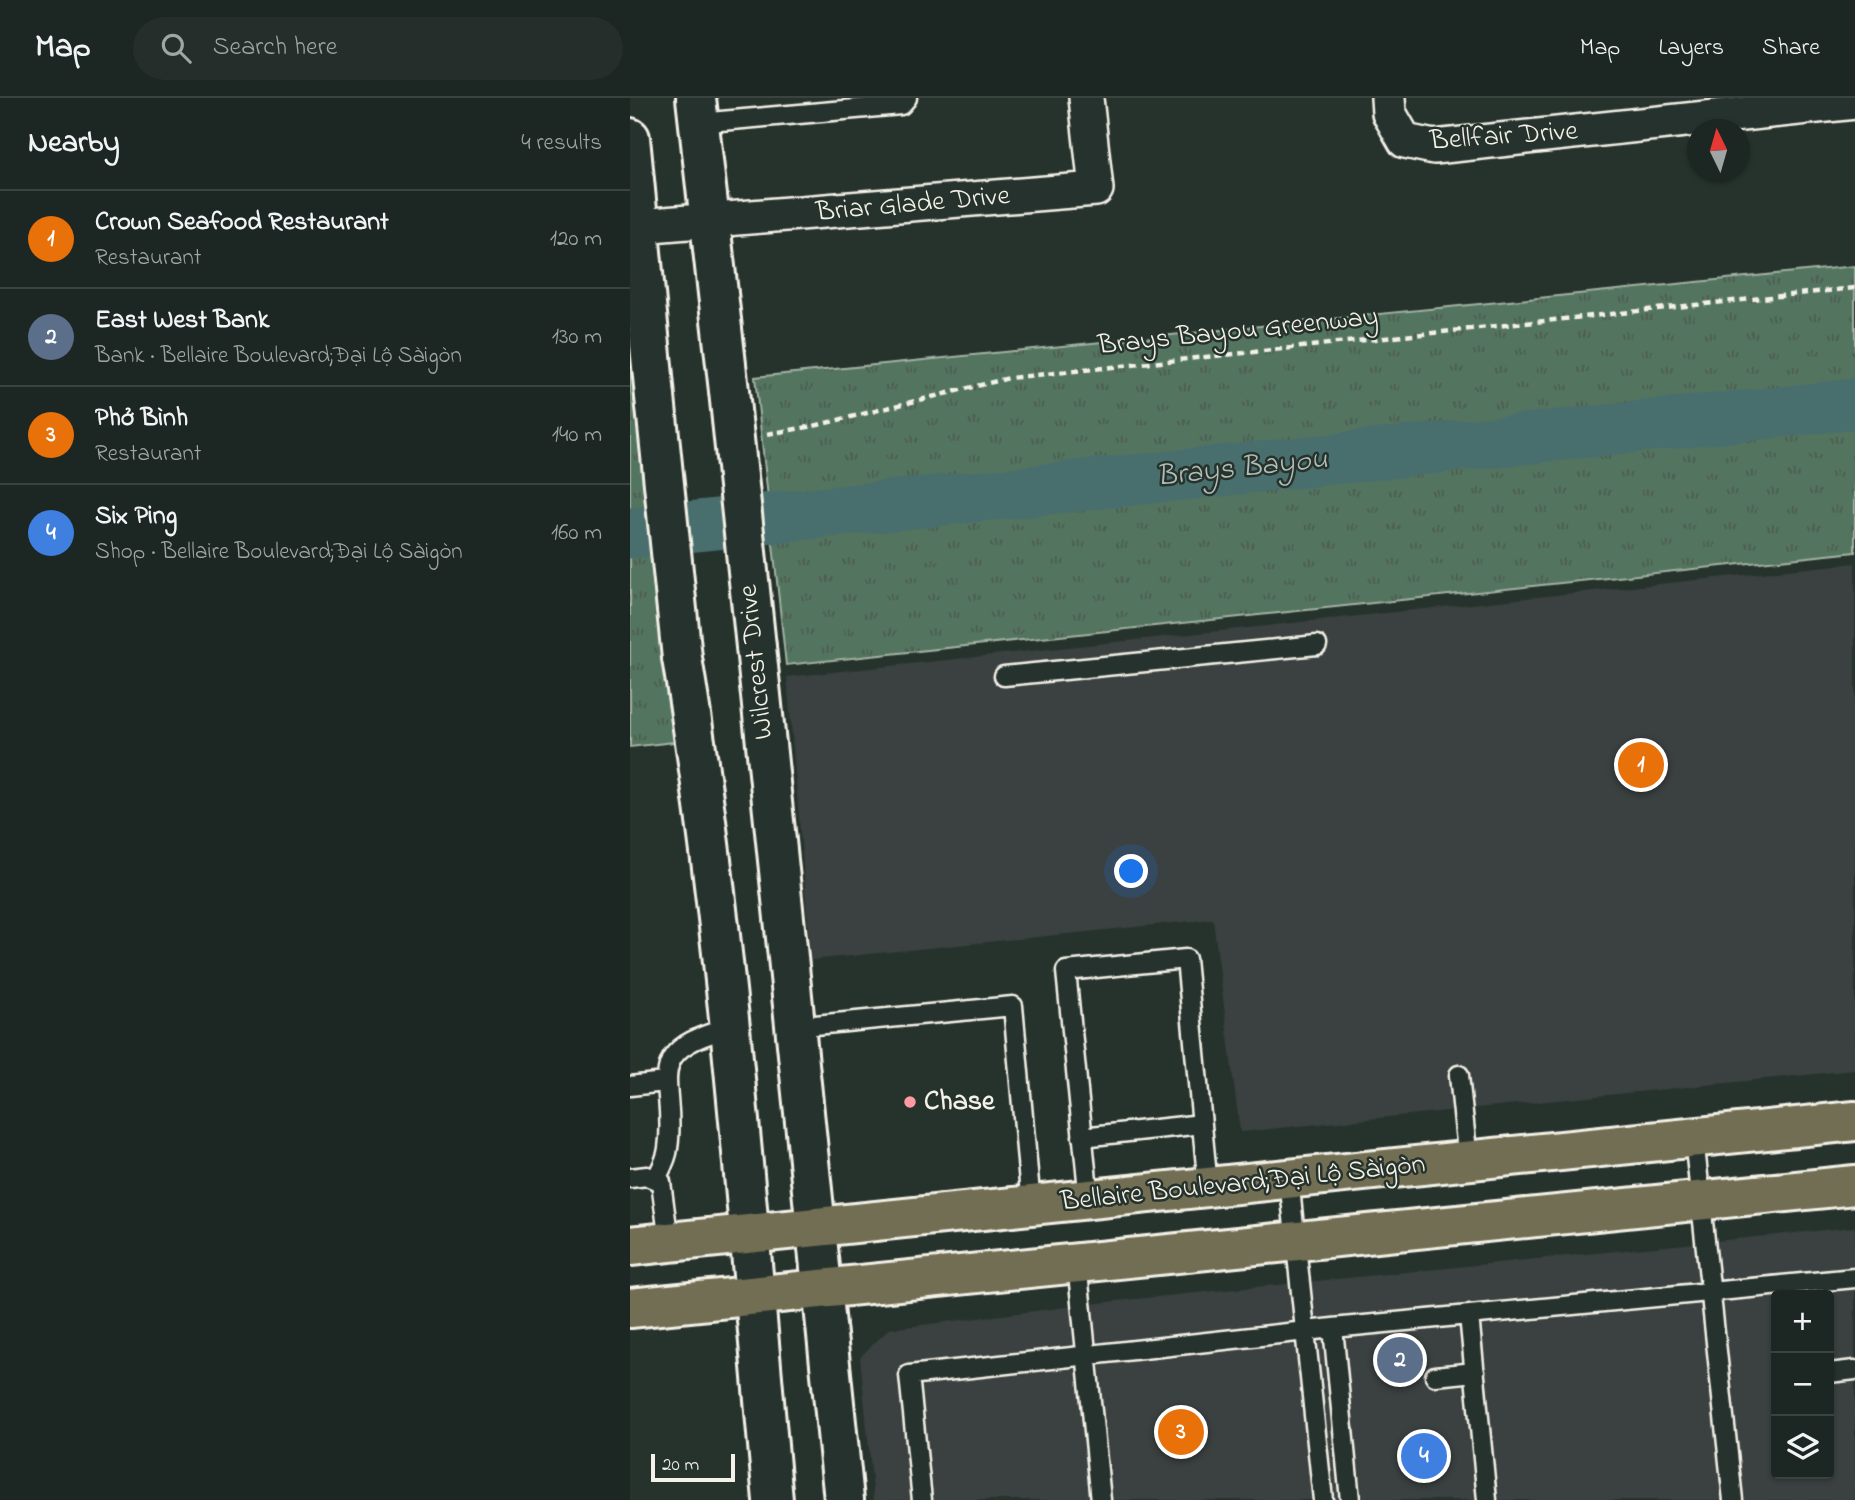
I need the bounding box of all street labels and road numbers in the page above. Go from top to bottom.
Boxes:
street label: Bellfair Drive [1428,111,1580,163]
street label: Briar Glade Drive [813,176,1012,234]
street label: Brays Bayou Greenway [1095,297,1380,367]
street label: Wilcrest Drive [728,582,786,742]
street label: Bellaire Boulevard;Đại Lộ Sàigòn [1058,1144,1427,1224]

